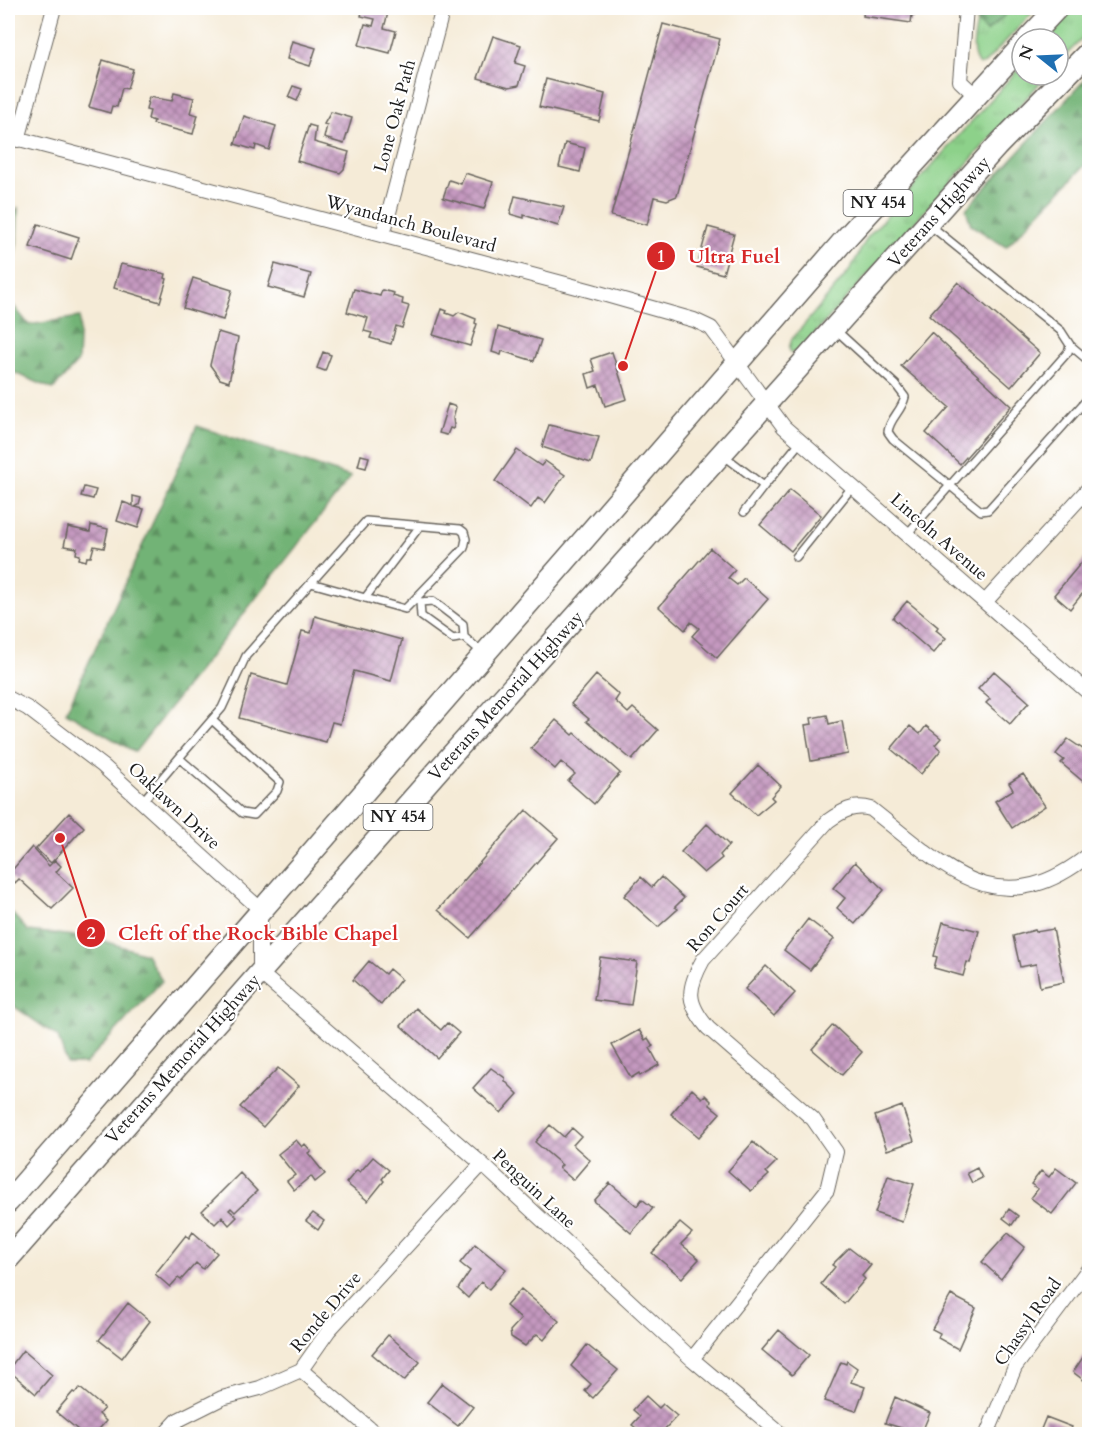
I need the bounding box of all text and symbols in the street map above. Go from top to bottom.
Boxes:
north arrow [1010,27,1070,87]
text: N [1014,43,1039,63]
street label: Lone Oak Path [368,57,422,175]
street label: Veterans Highway [882,150,996,273]
street label: Wyandanch Boulevard [322,189,499,259]
road number: NY 454 [844,190,912,216]
callout: Ultra Fuel [646,237,792,275]
text: Ultra Fuel [688,243,780,270]
text: 1 [656,244,666,269]
street label: Lincoln Avenue [885,488,993,586]
street label: Veterans Memorial Highway [423,605,590,787]
street label: Oaklawn Drive [122,756,226,856]
road number: NY 454 [364,804,432,830]
street label: Ron Court [681,878,755,957]
callout: Cleft of the Rock Bible Chapel [76,914,410,952]
text: Cleft of the Rock Bible Chapel [118,920,398,947]
text: 2 [86,921,96,946]
street label: Veterans Memorial Highway [100,968,267,1150]
street label: Penguin Lane [487,1144,581,1234]
street label: Ronde Drive [285,1266,367,1358]
street label: Chassyl Road [989,1273,1068,1371]

